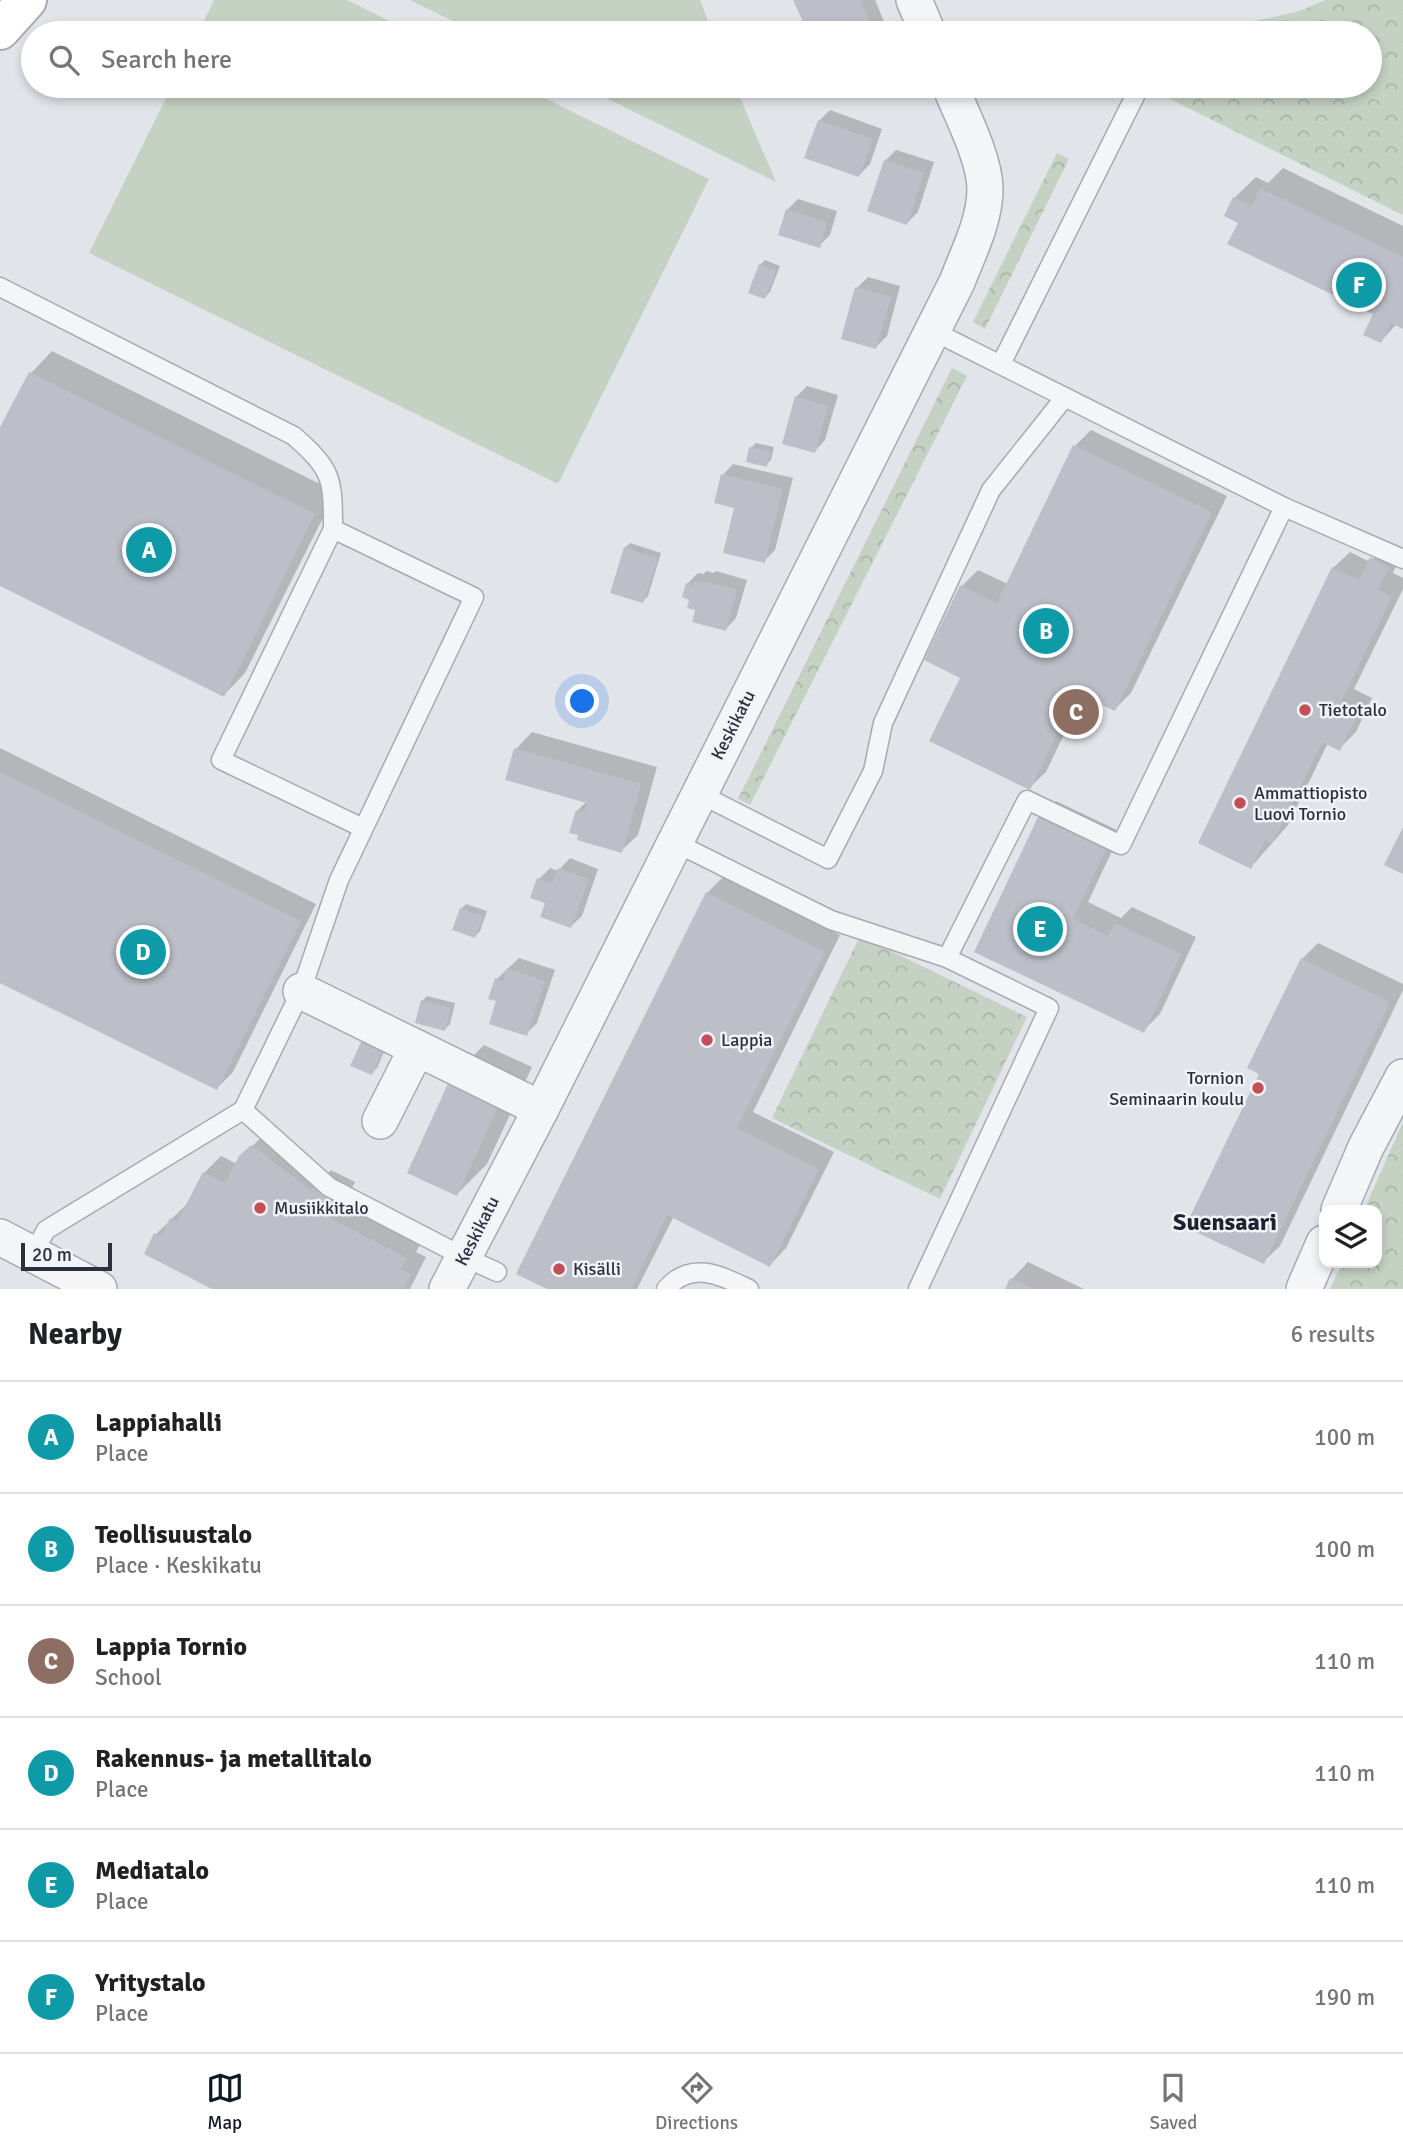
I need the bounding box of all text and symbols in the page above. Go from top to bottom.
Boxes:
search box [21,21,1382,98]
icon: search [45,41,83,79]
text: Search here [101,44,232,76]
pin: F [1336,259,1382,311]
pin: A [126,524,172,576]
pin: B [1023,605,1069,657]
your location [565,684,599,718]
street label: Keskikatu [706,686,760,764]
pin: C [1053,686,1099,738]
place label: Tietotalo [1319,699,1387,721]
marker: Tietotalo [1297,702,1313,718]
place label: Ammattiopisto Luovi Tornio [1254,782,1367,825]
marker: Ammattiopisto Luovi Tornio [1232,795,1248,811]
pin: E [1017,903,1063,955]
pin: D [120,926,166,978]
place label: Lappia [721,1029,772,1051]
marker: Lappia [699,1032,715,1048]
place label: Tornion Seminaarin koulu [1109,1067,1244,1110]
marker: Tornion Seminaarin koulu [1250,1080,1266,1096]
street label: Keskikatu [450,1192,504,1270]
place label: Musiikkitalo [274,1197,369,1219]
marker: Musiikkitalo [252,1200,268,1216]
map controls [1319,1205,1382,1268]
button: layers [1319,1205,1382,1268]
district label: Suensaari [1173,1207,1277,1237]
scale bar [21,1240,112,1272]
text: 20 m [32,1243,72,1267]
place label: Kisälli [573,1258,621,1280]
marker: Kisälli [551,1261,567,1277]
text: Nearby [28,1316,122,1353]
text: 6 results [1291,1320,1375,1349]
text: Lappiahalli [95,1407,222,1439]
text: A [44,1423,58,1452]
text: 100 m [1314,1423,1375,1452]
text: Place [95,1439,149,1468]
text: Teollisuustalo [95,1519,252,1551]
text: B [44,1535,58,1564]
text: 100 m [1314,1535,1375,1564]
text: Place · Keskikatu [95,1551,262,1580]
text: Lappia Tornio [95,1631,247,1663]
text: C [44,1647,58,1676]
text: 110 m [1314,1647,1375,1676]
text: School [95,1663,162,1692]
text: Rakennus- ja metallitalo [95,1743,372,1775]
text: D [43,1759,59,1788]
text: 110 m [1314,1759,1375,1788]
text: Place [95,1775,149,1804]
text: Mediatalo [95,1855,209,1887]
text: E [44,1871,58,1900]
text: 110 m [1314,1871,1375,1900]
text: Place [95,1887,149,1916]
text: Yritystalo [95,1967,206,1999]
text: F [45,1983,57,2012]
text: 190 m [1314,1983,1375,2012]
text: Place [95,1999,149,2028]
tab: Map [206,2069,244,2135]
tab: Directions [655,2069,738,2135]
tab: Saved [1149,2069,1197,2135]

